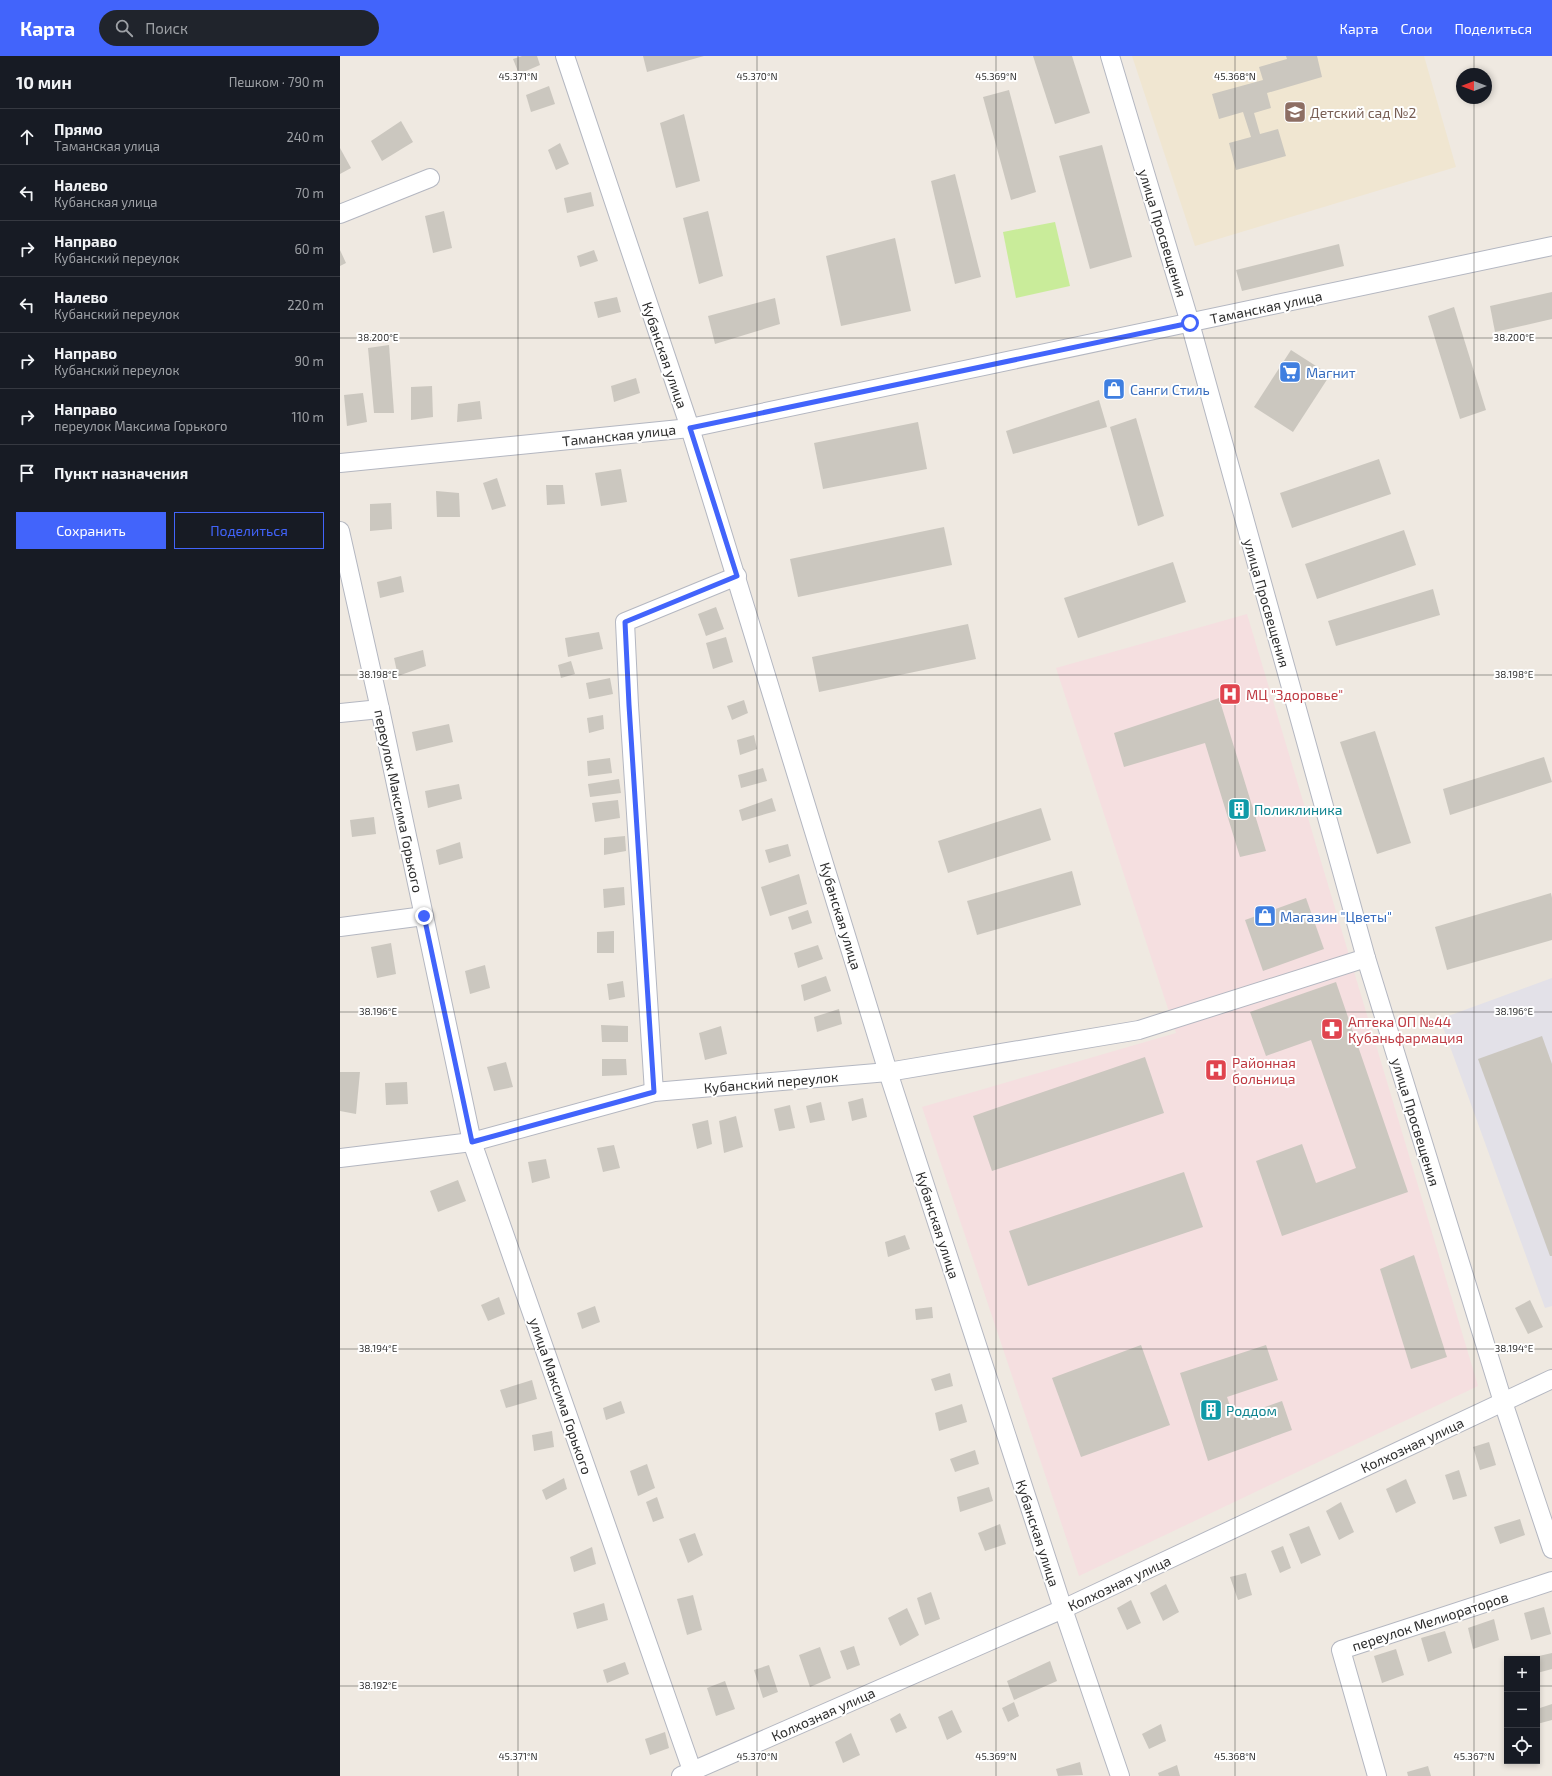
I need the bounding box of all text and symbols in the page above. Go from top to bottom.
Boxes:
search box [99,10,379,46]
text: Карта [20,17,75,40]
icon: search [113,17,135,39]
text: Поиск [145,19,188,37]
text: Карта [1339,20,1378,37]
text: Слои [1400,20,1432,37]
text: Поделиться [1454,20,1532,37]
north arrow [1456,68,1492,104]
text: 45.371°N [498,70,538,82]
text: 45.370°N [736,70,778,82]
text: 45.369°N [975,70,1017,82]
text: 45.368°N [1214,70,1256,82]
text: 10 мин [16,72,72,92]
text: Пешком · 790 m [229,74,324,90]
school or university icon: Детский сад №2 [1282,99,1308,125]
place label: Детский сад №2 [1310,104,1417,121]
text: Прямо [54,120,103,138]
icon: ahead [16,126,38,148]
text: 240 m [287,129,324,145]
text: Таманская улица [54,138,160,154]
street label: улица Просвещения [1135,167,1191,299]
text: Налево [54,176,108,194]
icon: left [16,182,38,204]
text: 70 m [295,185,324,201]
text: Кубанская улица [54,194,158,210]
text: Направо [54,232,117,250]
icon: right [16,238,38,260]
text: 60 m [294,241,324,257]
text: Кубанский переулок [54,250,180,266]
street label: Таманская улица [1208,287,1324,327]
text: Налево [54,288,108,306]
icon: left [16,294,38,316]
text: 220 m [287,297,324,313]
street label: Кубанская улица [639,300,691,410]
text: Кубанский переулок [54,306,180,322]
route start [1181,314,1199,332]
text: 38.200°E [358,331,399,343]
text: 38.200°E [1494,331,1535,343]
text: Направо [54,344,117,362]
icon: right [16,350,38,372]
text: 90 m [294,353,324,369]
supermarket icon: Магнит [1277,359,1303,385]
text: Кубанский переулок [54,362,180,378]
place label: Магнит [1306,364,1356,381]
shop icon: Санги Стиль [1101,376,1127,402]
place label: Санги Стиль [1130,381,1210,398]
text: Направо [54,400,117,418]
icon: right [16,406,38,428]
text: 110 m [292,409,324,425]
text: переулок Максима Горького [54,418,228,434]
street label: Таманская улица [561,421,677,449]
icon: arrive [16,462,38,484]
text: Пункт назначения [54,464,188,482]
button: Сохранить [16,512,166,549]
button: Поделиться [174,512,324,549]
street label: улица Просвещения [1240,537,1294,669]
text: 38.198°E [359,668,398,680]
text: 38.198°E [1495,668,1534,680]
hospital icon: МЦ "Здоровье" [1217,681,1243,707]
place label: МЦ "Здоровье" [1246,686,1343,703]
street label: переулок Максима Горького [371,708,427,894]
building icon: Поликлиника [1226,796,1252,822]
place label: Поликлиника [1254,801,1343,818]
street label: Кубанская улица [817,860,865,972]
shop icon: Магазин "Цветы" [1252,903,1278,929]
route end [415,907,433,925]
place label: Магазин "Цветы" [1280,908,1392,925]
text: 38.196°E [359,1005,397,1017]
text: 38.196°E [1495,1005,1533,1017]
place label: Аптека ОП №44 Кубаньфармация [1348,1013,1463,1046]
pharmacy icon: Аптека ОП №44 Кубаньфармация [1319,1016,1345,1042]
place label: Районная больница [1232,1054,1296,1087]
street label: улица Просвещения [1388,1056,1444,1188]
hospital icon: Районная больница [1203,1057,1229,1083]
street label: Кубанский переулок [703,1068,840,1096]
street label: Кубанская улица [913,1169,963,1281]
street label: улица Максима Горького [526,1316,596,1476]
text: 38.194°E [359,1342,398,1354]
text: 38.194°E [1495,1342,1534,1354]
building icon: Роддом [1198,1397,1224,1423]
place label: Роддом [1226,1402,1277,1419]
street label: Колхозная улица [1358,1414,1466,1476]
street label: Кубанская улица [1013,1477,1063,1589]
street label: Колхозная улица [1065,1552,1173,1614]
street label: переулок Мелиораторов [1350,1588,1510,1654]
map controls [1504,1656,1540,1764]
button: + [1504,1656,1540,1692]
text: 38.192°E [359,1679,397,1691]
street label: Колхозная улица [768,1683,878,1745]
button: − [1504,1692,1540,1728]
button: locate [1504,1728,1540,1764]
text: 45.371°N [498,1750,538,1762]
text: 45.370°N [736,1750,778,1762]
text: 45.369°N [975,1750,1017,1762]
text: 45.368°N [1214,1750,1256,1762]
text: 45.367°N [1454,1750,1494,1762]

